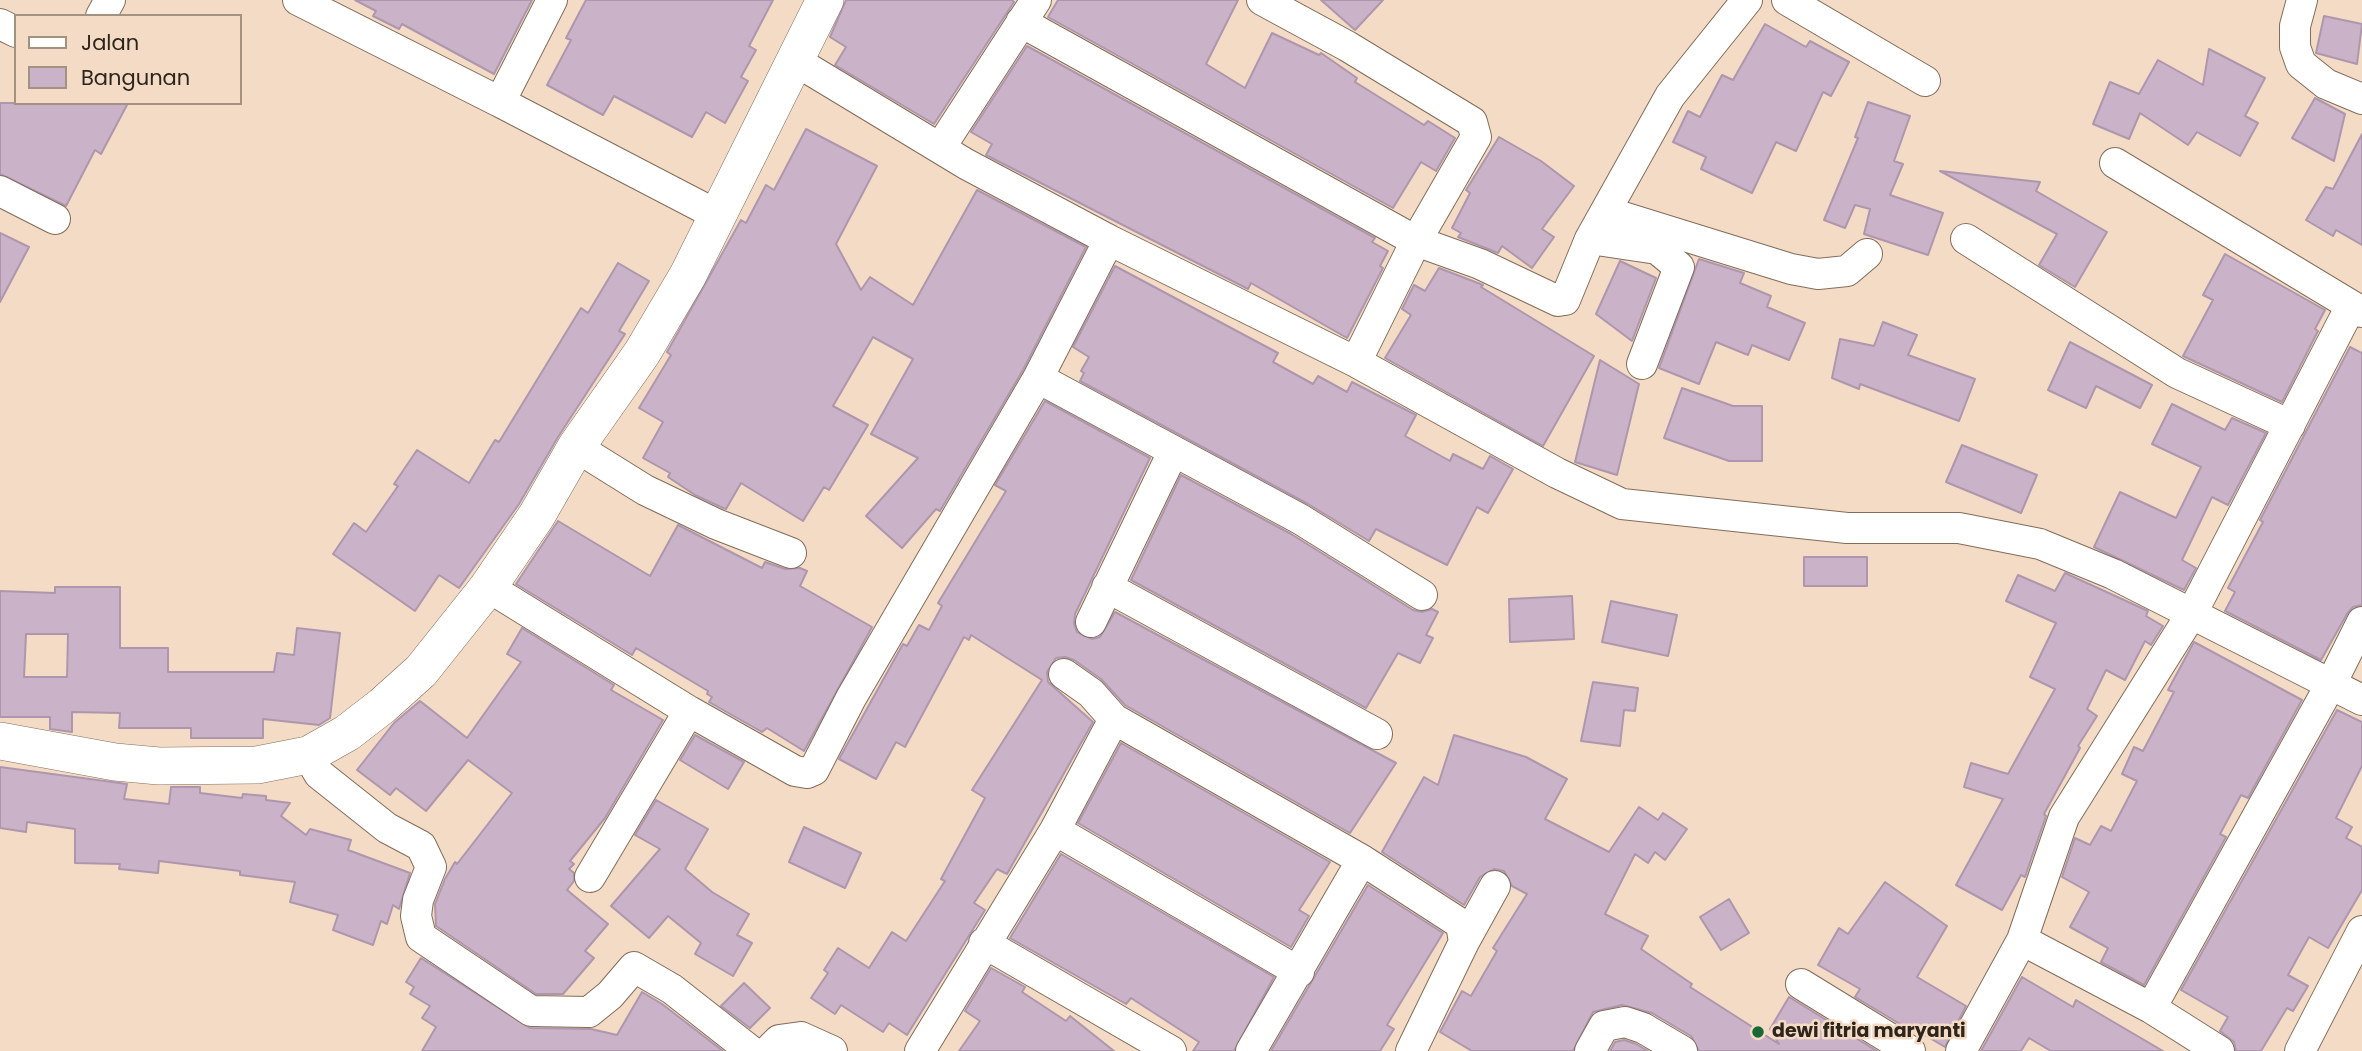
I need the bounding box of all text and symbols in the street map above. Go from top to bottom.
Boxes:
legend [14,14,242,105]
text: Jalan [81,28,139,57]
text: Bangunan [81,63,190,92]
place label: dewi fitria maryanti [1772,1021,1966,1043]
marker: dewi fitria maryanti [1750,1024,1766,1040]

